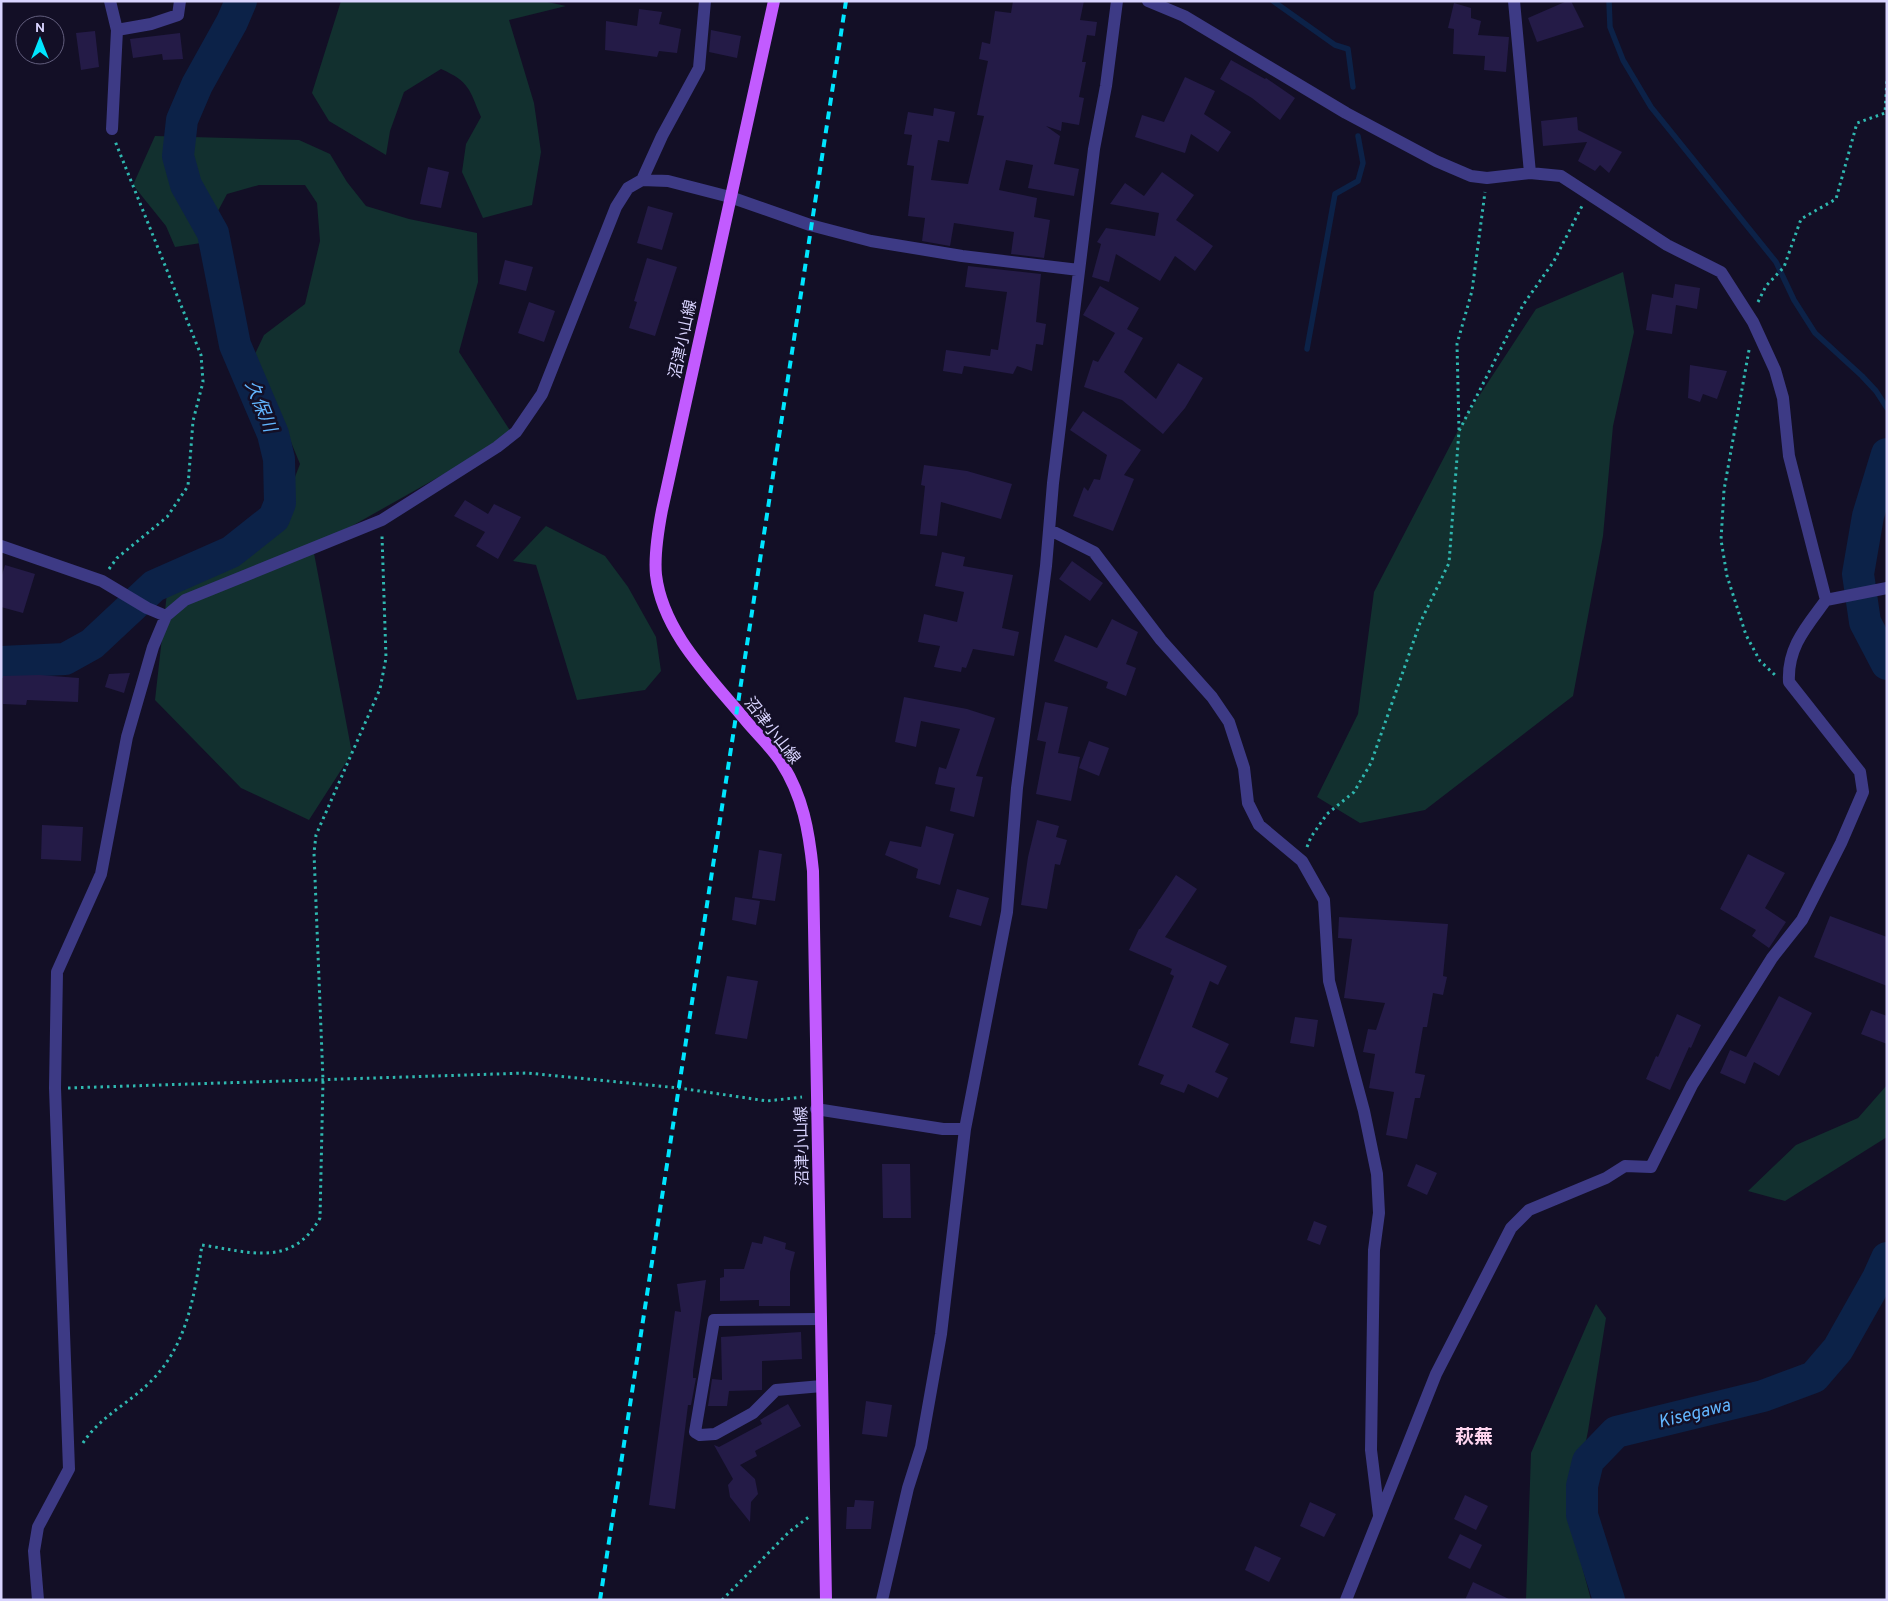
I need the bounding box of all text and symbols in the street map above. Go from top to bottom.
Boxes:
north arrow [15,15,65,65]
text: N [35,20,45,37]
street label: 沼津小山線 [666,298,702,381]
water label: 久保川 [239,377,281,438]
street label: 沼津小山線 [739,694,804,769]
street label: 沼津小山線 [792,1106,814,1186]
water label: Kisegawa [1656,1394,1734,1435]
district label: 萩蕪 [1455,1426,1493,1450]

